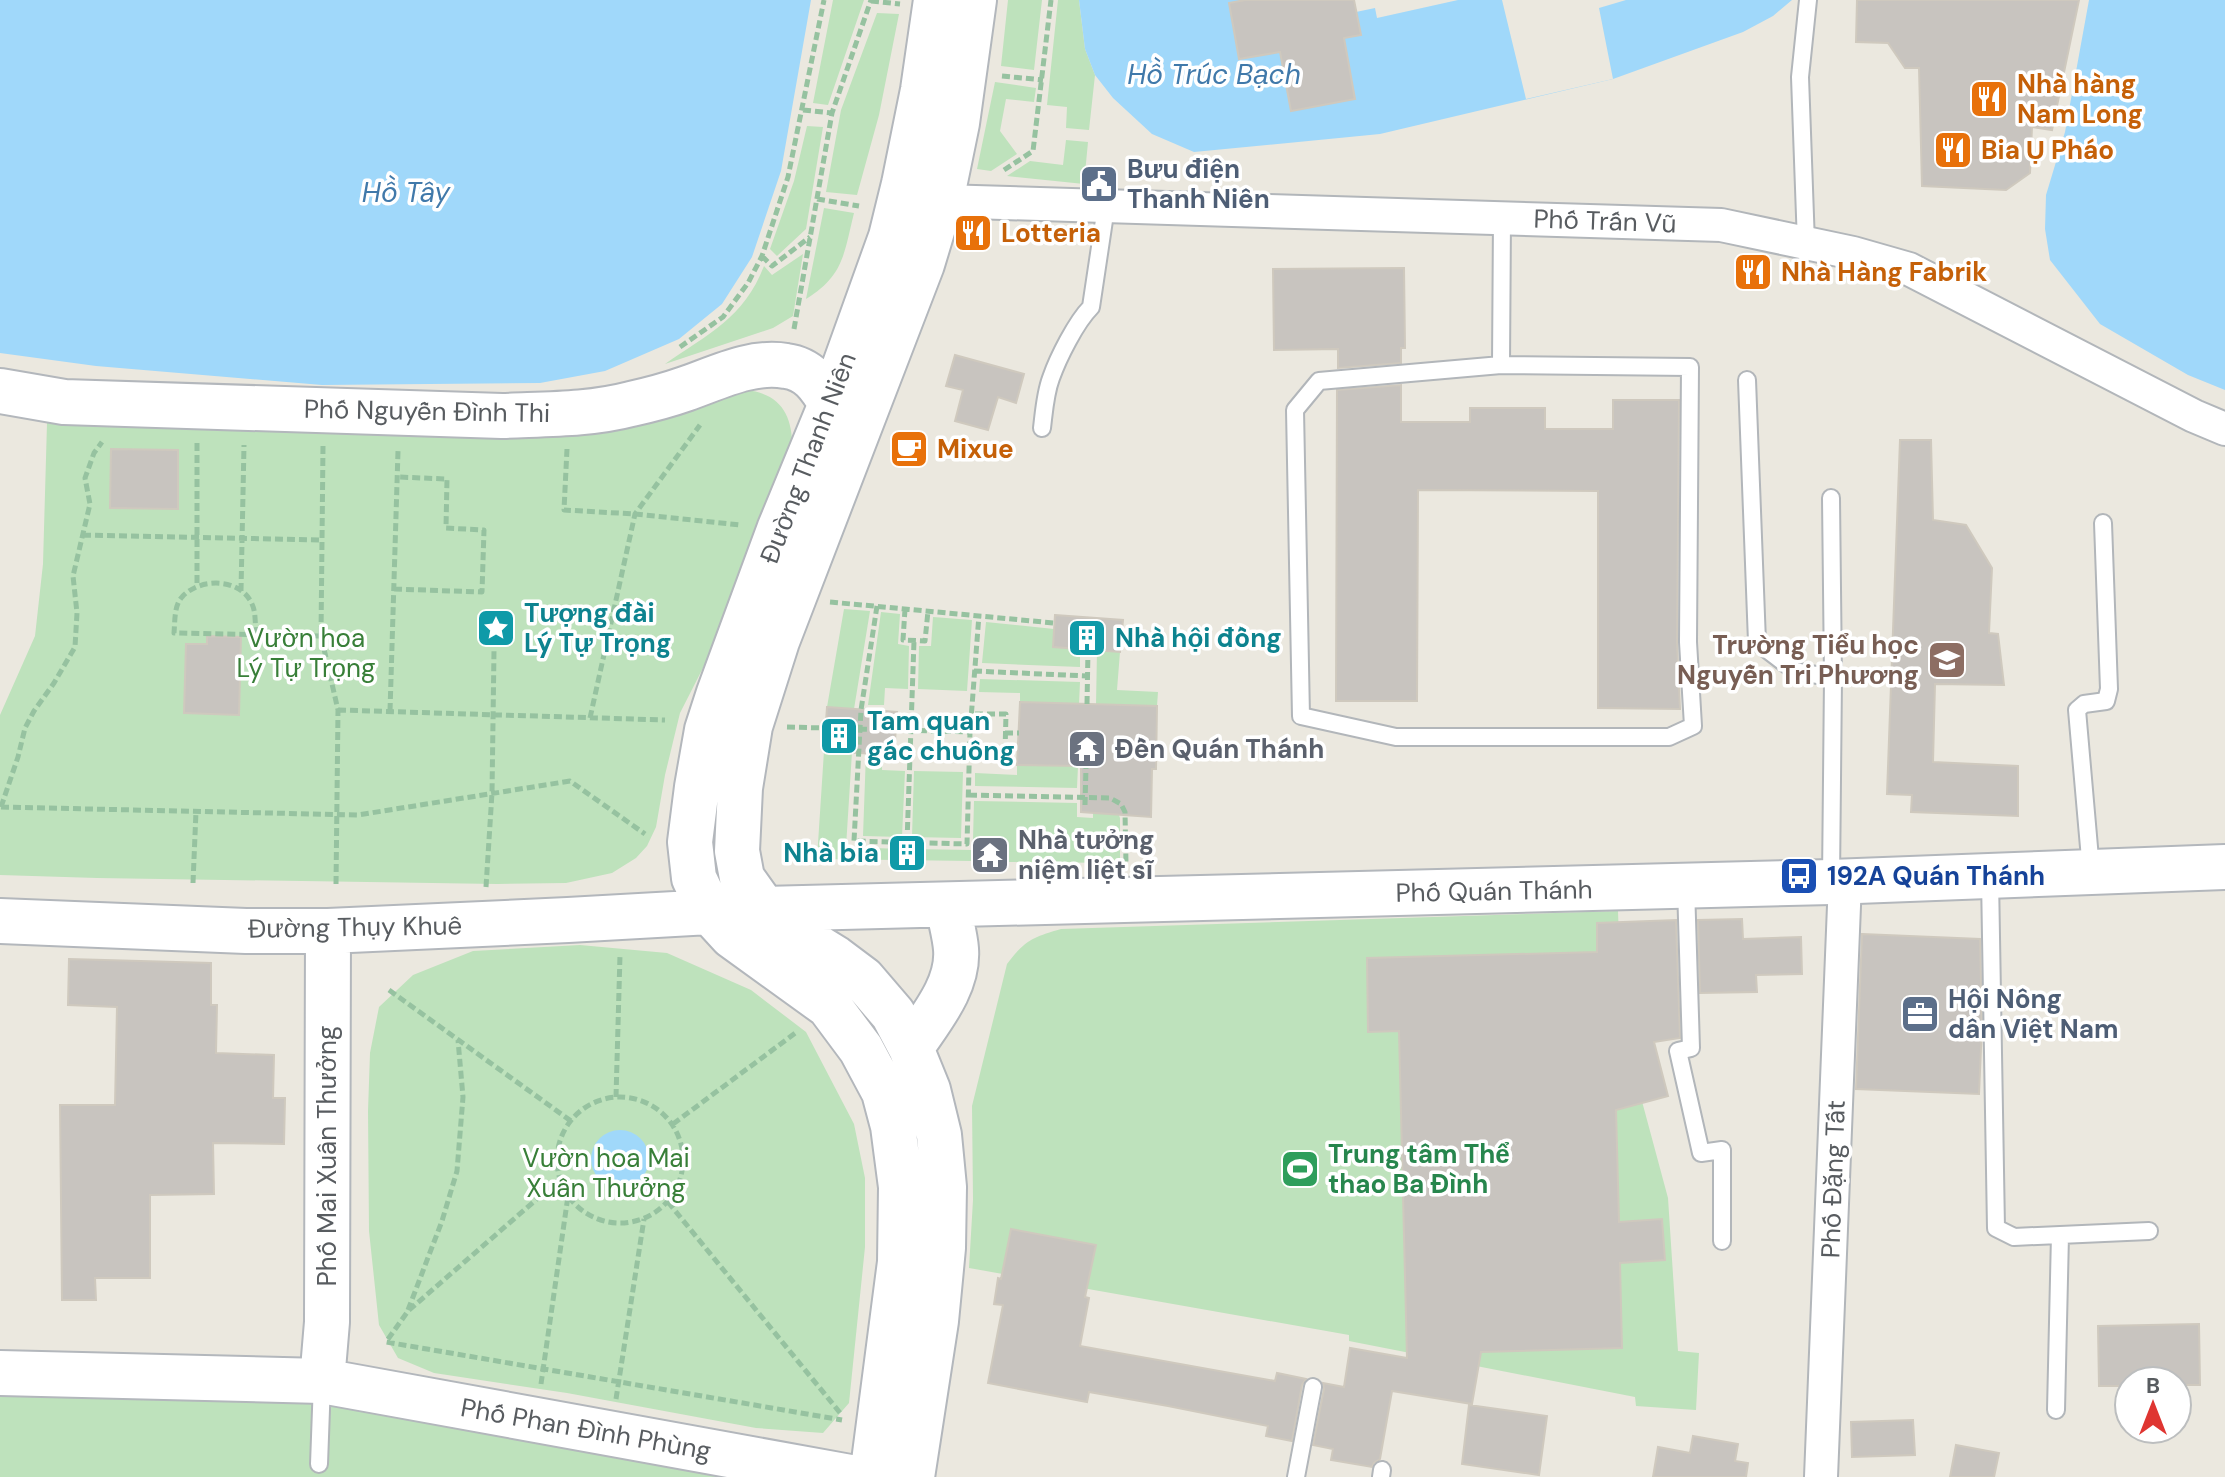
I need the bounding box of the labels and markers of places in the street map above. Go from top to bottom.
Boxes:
place label: Nhà hàng Nam Long [2017,67,2143,131]
restaurant icon: Nhà hàng Nam Long [1968,78,2010,120]
restaurant icon: Bia Ụ Pháo [1932,129,1974,171]
place label: Bia Ụ Pháo [1981,133,2114,167]
place label: Bưu điện Thanh Niên [1127,152,1270,216]
public building icon: Bưu điện Thanh Niên [1078,163,1120,205]
restaurant icon: Lotteria [952,212,994,254]
place label: Lotteria [1001,216,1101,250]
restaurant icon: Nhà Hàng Fabrik [1732,251,1774,293]
place label: Nhà Hàng Fabrik [1781,255,1987,289]
cafe icon: Mixue [888,428,930,470]
place label: Mixue [937,432,1014,466]
place label: Tượng đài Lý Tự Trọng [524,596,671,660]
place icon: Tượng đài Lý Tự Trọng [475,607,517,649]
building icon: Nhà hội đồng [1066,617,1108,659]
place label: Nhà hội đồng [1115,621,1282,655]
place label: Trường Tiểu học Nguyễn Tri Phương [1677,628,1919,692]
school or university icon: Trường Tiểu học Nguyễn Tri Phương [1926,639,1968,681]
place label: Tam quan gác chuông [867,704,1015,768]
building icon: Tam quan gác chuông [818,715,860,757]
temple icon: Đền Quán Thánh [1066,728,1108,770]
place label: Đền Quán Thánh [1115,732,1324,766]
place label: Nhà tưởng niệm liệt sĩ [1018,823,1155,887]
building icon: Nhà bia [886,832,928,874]
temple icon: Nhà tưởng niệm liệt sĩ [969,834,1011,876]
place label: Nhà bia [783,836,879,870]
bus stop icon: 192A Quán Thánh [1778,855,1820,897]
place label: 192A Quán Thánh [1827,859,2045,893]
place label: Hội Nông dân Việt Nam [1948,982,2118,1046]
office icon: Hội Nông dân Việt Nam [1899,993,1941,1035]
place label: Trung tâm Thể thao Ba Đình [1328,1137,1510,1201]
sports icon: Trung tâm Thể thao Ba Đình [1279,1148,1321,1190]

